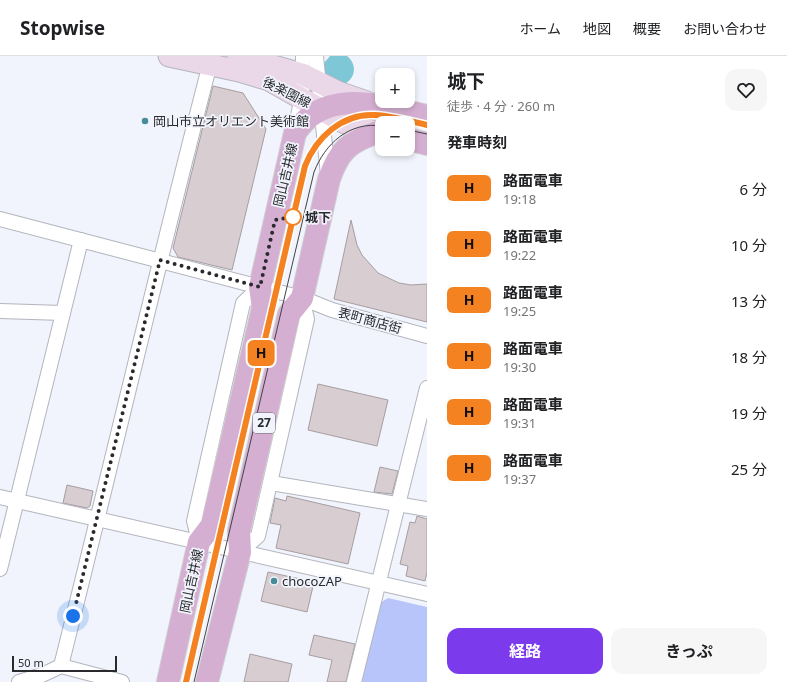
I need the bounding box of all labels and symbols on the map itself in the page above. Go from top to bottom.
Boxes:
street label: 後楽園線 [260,72,314,112]
place label: 岡山市立オリエント美術館 [153,112,309,130]
marker: 岡山市立オリエント美術館 [140,116,150,126]
street label: 岡山吉井線 [269,141,301,209]
marker: 城下 [284,208,302,226]
place label: 城下 [305,208,331,226]
street label: 表町商店街 [336,303,404,337]
line badge: H [248,340,274,366]
road number: 27 [253,413,275,433]
street label: 岡山吉井線 [175,547,207,615]
place label: chocoZAP [282,572,342,590]
marker: chocoZAP [269,576,279,586]
your location [63,606,83,626]
scale bar [12,654,117,673]

